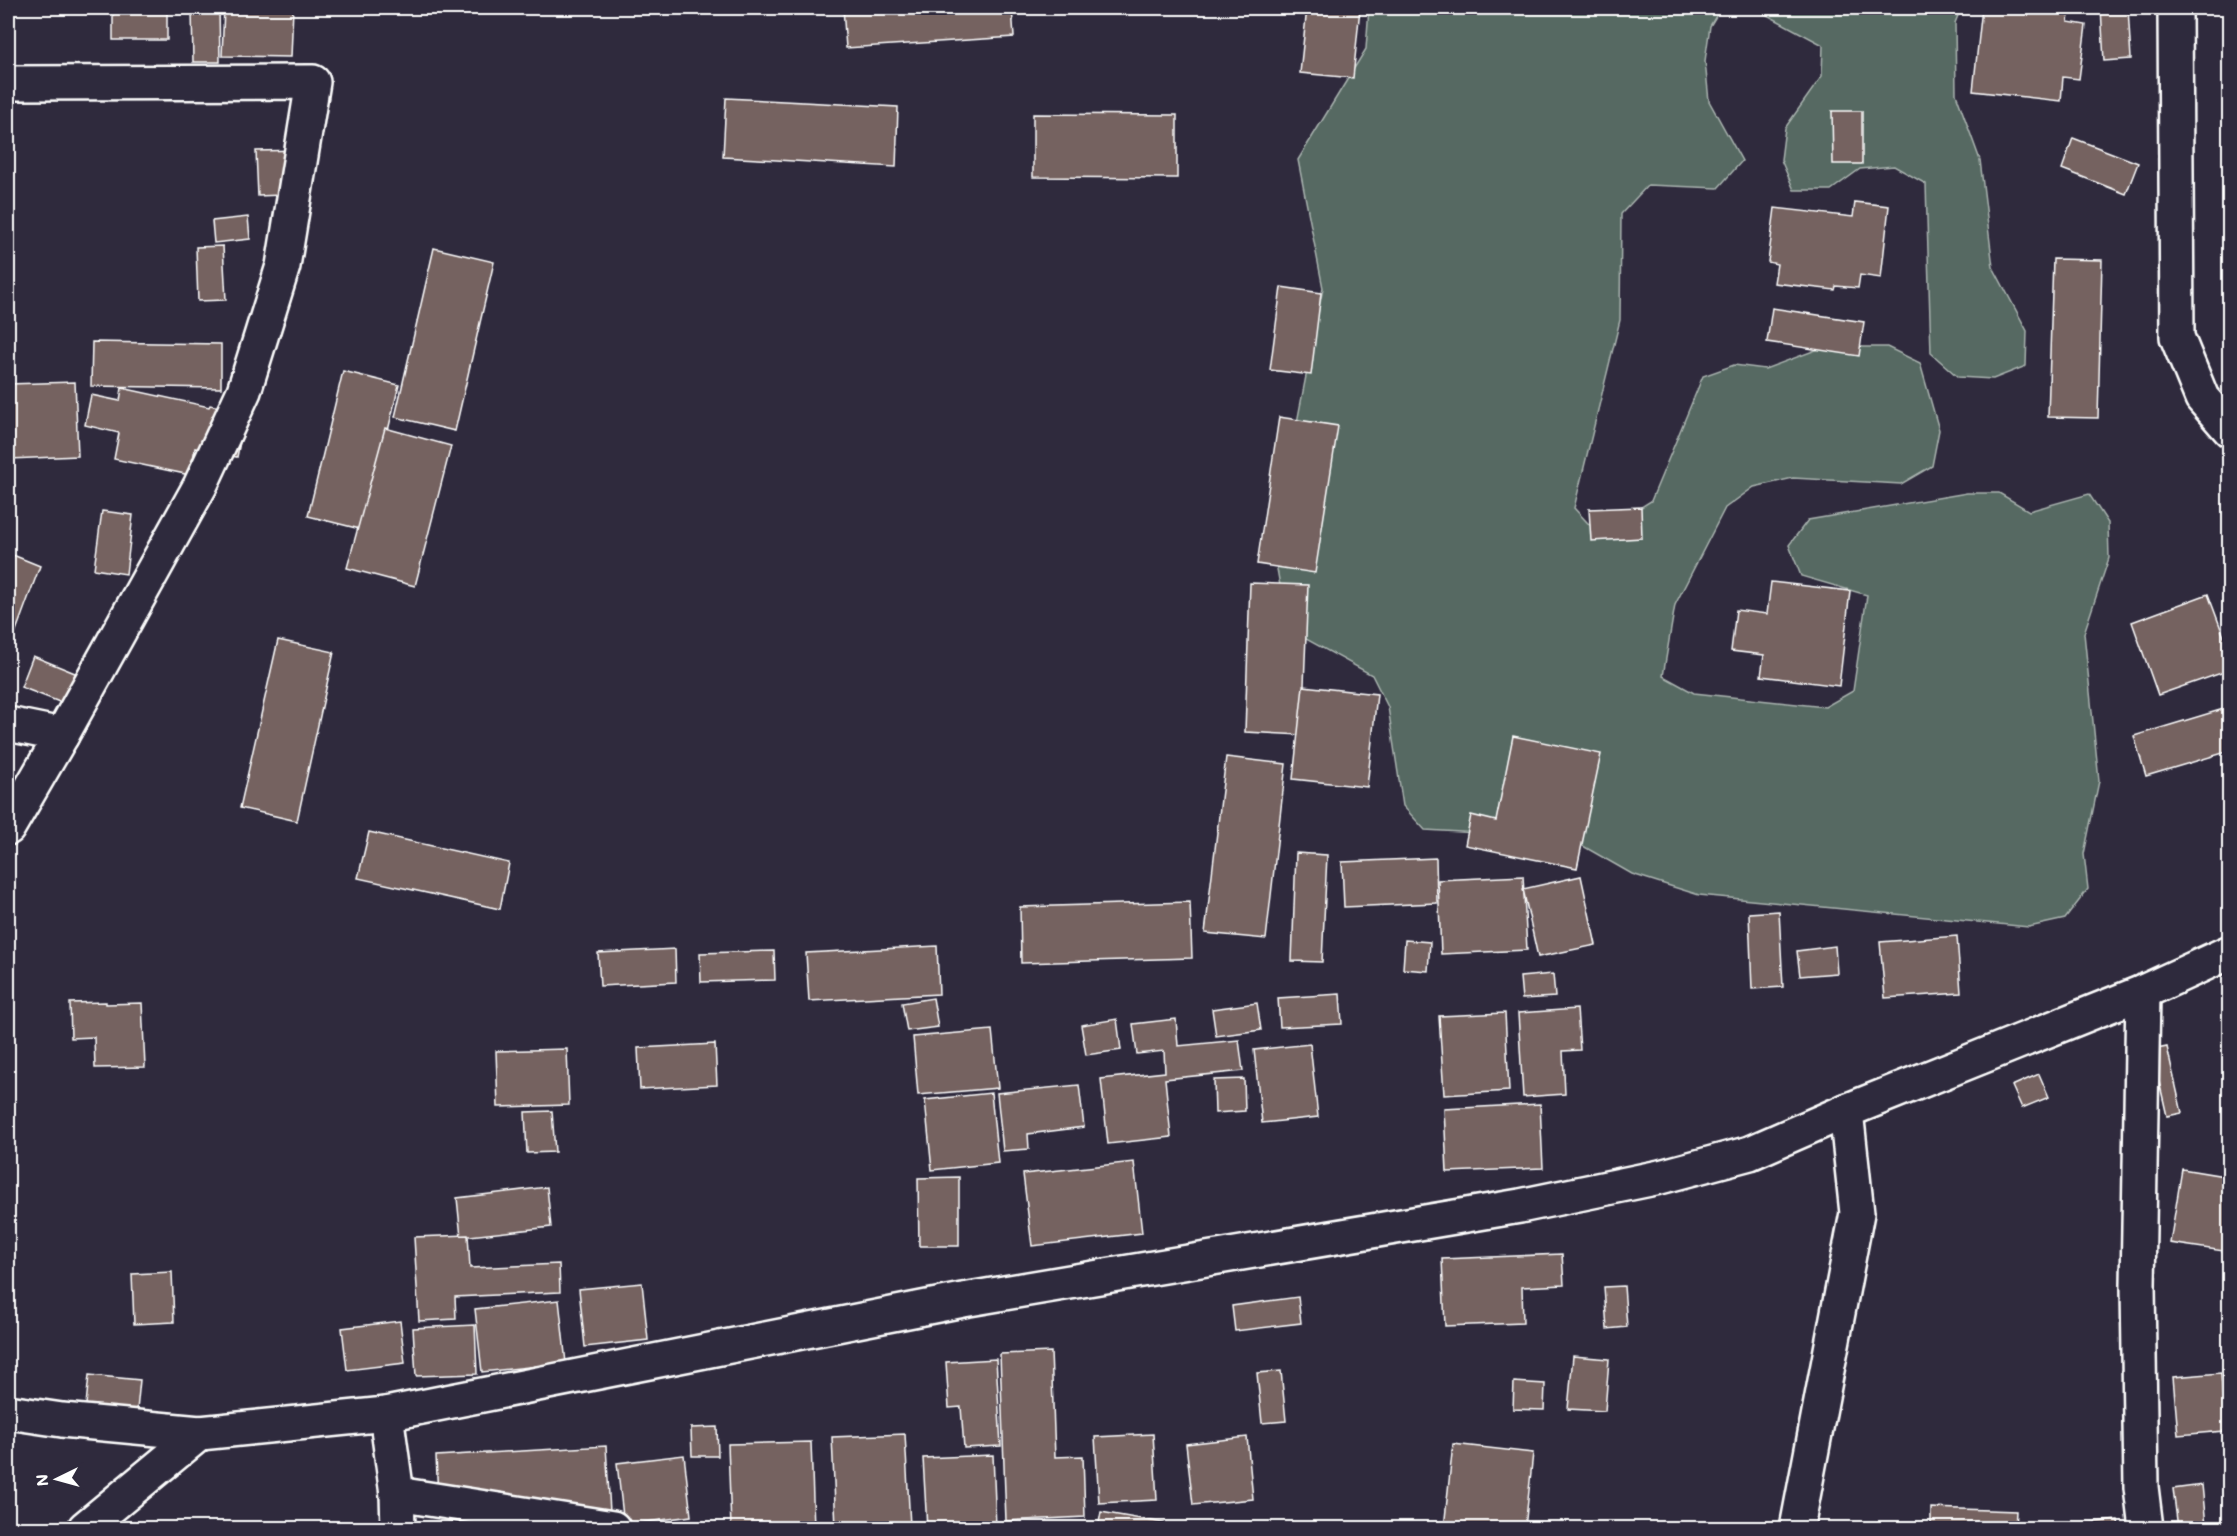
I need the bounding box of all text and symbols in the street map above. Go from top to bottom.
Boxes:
north arrow [27,1449,87,1509]
text: N [31,1473,53,1487]

